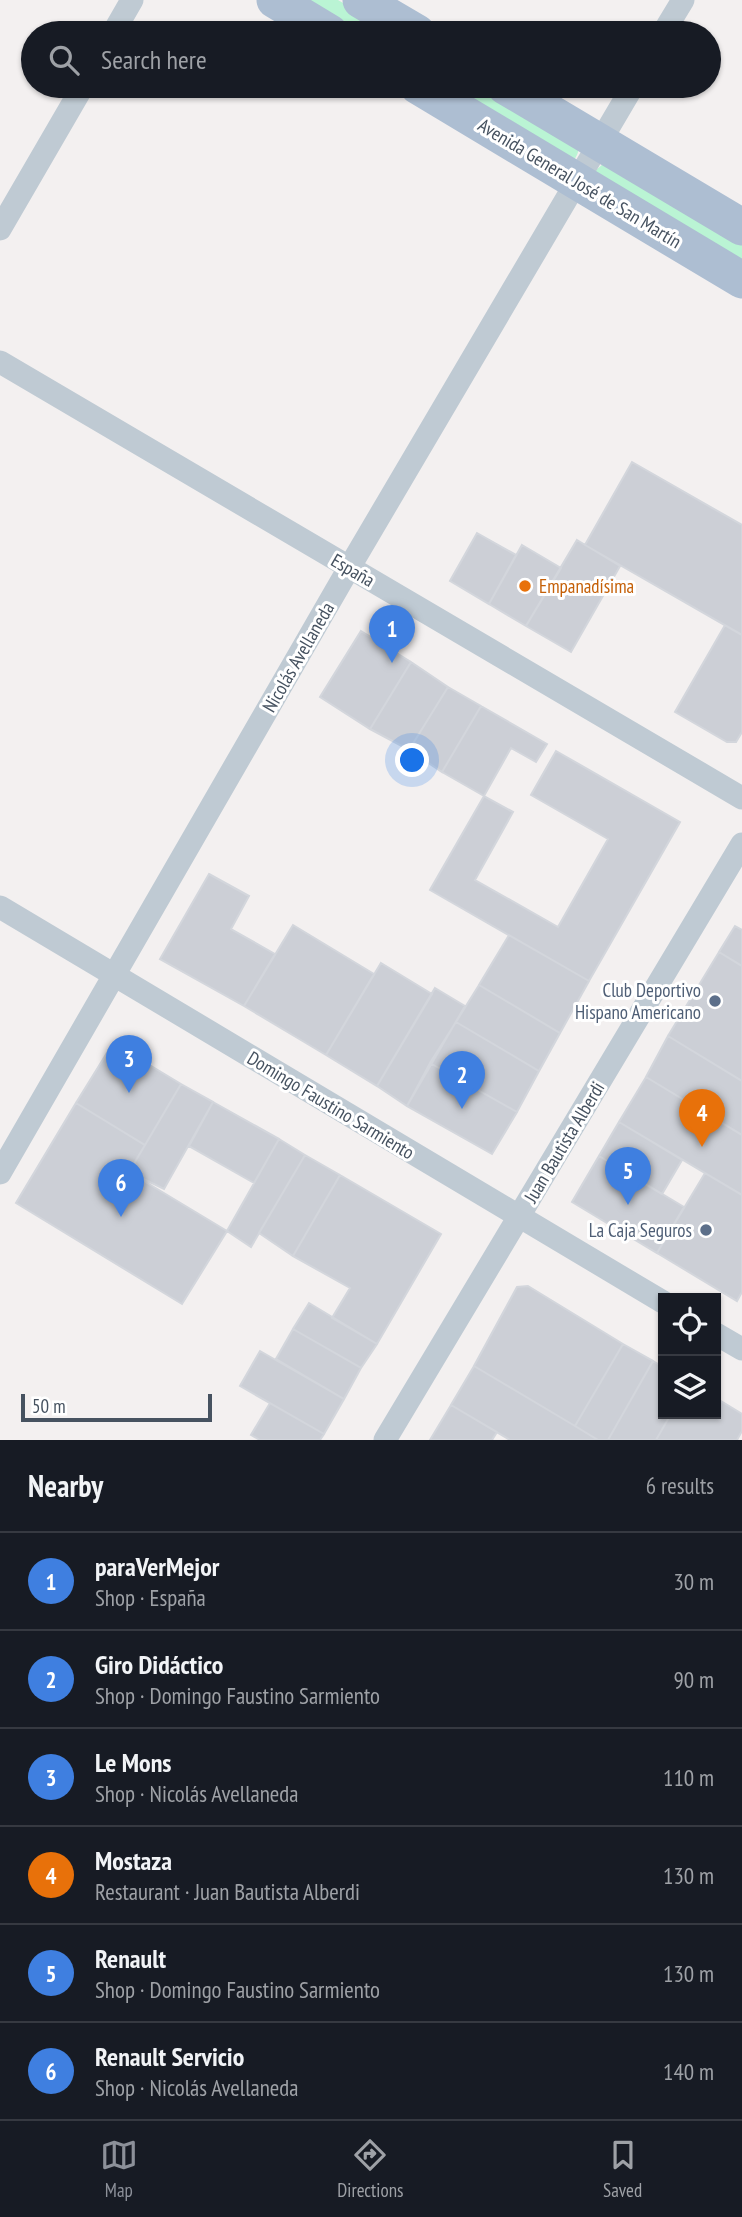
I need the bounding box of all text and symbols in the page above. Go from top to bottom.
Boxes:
search box [21,21,721,98]
icon: search [45,41,83,79]
text: Search here [101,43,207,76]
street label: Avenida General José de San Martín [474,113,686,253]
street label: España [327,548,379,592]
place label: Empanadísima [539,574,634,598]
marker: Empanadísima [517,578,533,594]
street label: Nicolás Avellaneda [257,598,339,716]
pin: 1 [369,605,415,663]
your location [395,743,429,777]
place label: Club Deportivo Hispano Americano [575,978,701,1024]
marker: Club Deportivo Hispano Americano [707,993,723,1009]
pin: 3 [106,1035,152,1093]
street label: Domingo Faustino Sarmiento [243,1046,419,1164]
pin: 2 [439,1051,485,1109]
street label: Juan Bautista Alberdi [518,1077,610,1208]
pin: 4 [679,1089,725,1147]
pin: 5 [605,1147,651,1205]
pin: 6 [98,1159,144,1217]
place label: La Caja Seguros [589,1218,692,1242]
marker: La Caja Seguros [698,1222,714,1238]
map controls [658,1293,721,1419]
button: locate [658,1293,721,1356]
button: layers [658,1356,721,1419]
scale bar [21,1391,212,1423]
text: 50 m [32,1394,66,1418]
text: Nearby [28,1466,103,1505]
text: 6 results [646,1471,714,1500]
text: paraVerMejor [95,1550,219,1583]
text: 1 [46,1567,57,1596]
text: 30 m [673,1567,714,1596]
text: Shop · España [95,1583,206,1612]
text: Giro Didáctico [95,1648,223,1681]
text: 2 [46,1665,57,1694]
text: 90 m [673,1665,714,1694]
text: Shop · Domingo Faustino Sarmiento [95,1681,380,1710]
text: Le Mons [95,1746,171,1779]
text: 3 [46,1763,57,1792]
text: 110 m [663,1763,714,1792]
text: Shop · Nicolás Avellaneda [95,1779,299,1808]
text: Mostaza [95,1844,172,1877]
text: 4 [46,1861,57,1890]
text: 130 m [663,1861,714,1890]
text: Restaurant · Juan Bautista Alberdi [95,1877,360,1906]
text: Renault [95,1942,166,1975]
text: 5 [46,1959,57,1988]
text: 130 m [663,1959,714,1988]
text: Shop · Domingo Faustino Sarmiento [95,1975,380,2004]
text: Renault Servicio [95,2040,244,2073]
text: 6 [46,2057,57,2086]
text: 140 m [663,2057,714,2086]
text: Shop · Nicolás Avellaneda [95,2073,299,2102]
tab: Map [100,2136,138,2202]
tab: Directions [337,2136,403,2202]
tab: Saved [603,2136,642,2202]

